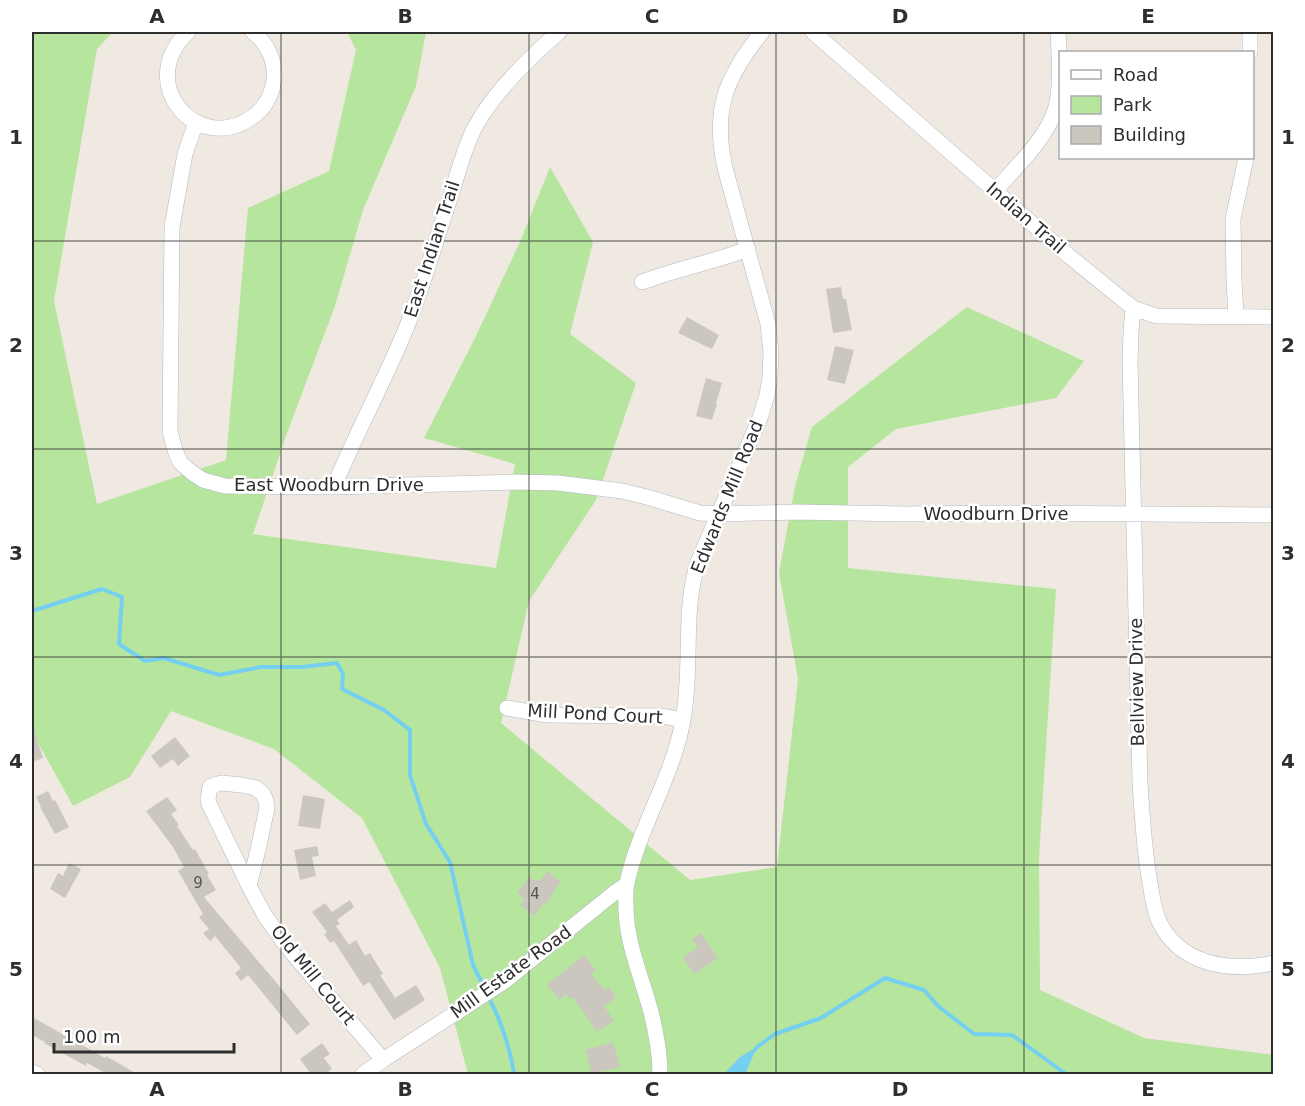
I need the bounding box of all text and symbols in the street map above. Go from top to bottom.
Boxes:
text: A [149,4,165,28]
text: B [397,4,413,28]
text: C [645,4,659,28]
text: D [892,4,908,28]
text: E [1141,4,1155,28]
legend [1059,51,1254,159]
text: Road [1113,64,1158,85]
text: Park [1113,94,1152,115]
text: Building [1113,124,1186,145]
text: 1 [9,125,23,149]
text: 1 [1281,125,1295,149]
street label: East Indian Trail [399,178,464,320]
street label: Indian Trail [982,178,1070,258]
text: 2 [9,333,23,357]
text: 2 [1281,333,1295,357]
street label: Edwards Mill Road [686,417,767,577]
street label: East Woodburn Drive [234,474,424,495]
street label: Woodburn Drive [923,503,1069,524]
text: 3 [9,541,23,565]
text: 3 [1281,541,1295,565]
street label: Bellview Drive [1125,618,1148,746]
street label: Mill Pond Court [527,699,663,728]
text: 4 [9,749,23,773]
text: 4 [1281,749,1295,773]
house number: 9 [193,874,203,892]
house number: 4 [530,885,540,903]
street label: Old Mill Court [267,921,360,1029]
street label: Mill Estate Road [446,921,575,1022]
text: 5 [9,957,23,981]
text: 5 [1281,957,1295,981]
scale bar [54,1016,234,1054]
text: 100 m [63,1026,121,1047]
text: A [149,1077,165,1101]
text: B [397,1077,413,1101]
text: C [645,1077,659,1101]
text: D [892,1077,908,1101]
text: E [1141,1077,1155,1101]

